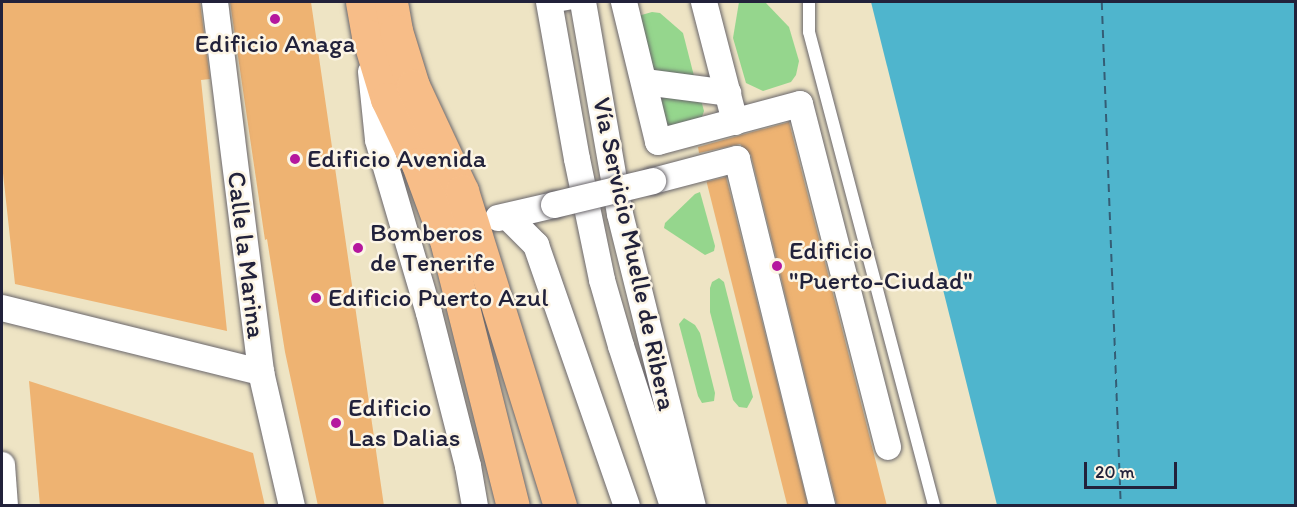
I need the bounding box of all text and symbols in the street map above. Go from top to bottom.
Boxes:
marker: Edificio Anaga [268,12,282,26]
place label: Edificio Anaga [195,28,355,60]
street label: Vía Servicio Muelle de Ribera [586,94,682,414]
place label: Edificio Avenida [307,143,485,175]
marker: Edificio Avenida [288,152,302,166]
street label: Calle la Marina [220,170,272,340]
place label: Bomberos de Tenerife [370,217,493,278]
place label: Edificio "Puerto-Ciudad" [789,235,973,296]
marker: Bomberos de Tenerife [351,241,365,255]
marker: Edificio "Puerto-Ciudad" [770,259,784,273]
place label: Edificio Puerto Azul [328,282,549,314]
marker: Edificio Puerto Azul [309,291,323,305]
place label: Edificio Las Dalias [348,392,462,454]
marker: Edificio Las Dalias [329,416,343,430]
scale bar [1087,450,1180,488]
text: 20 m [1095,461,1135,483]

